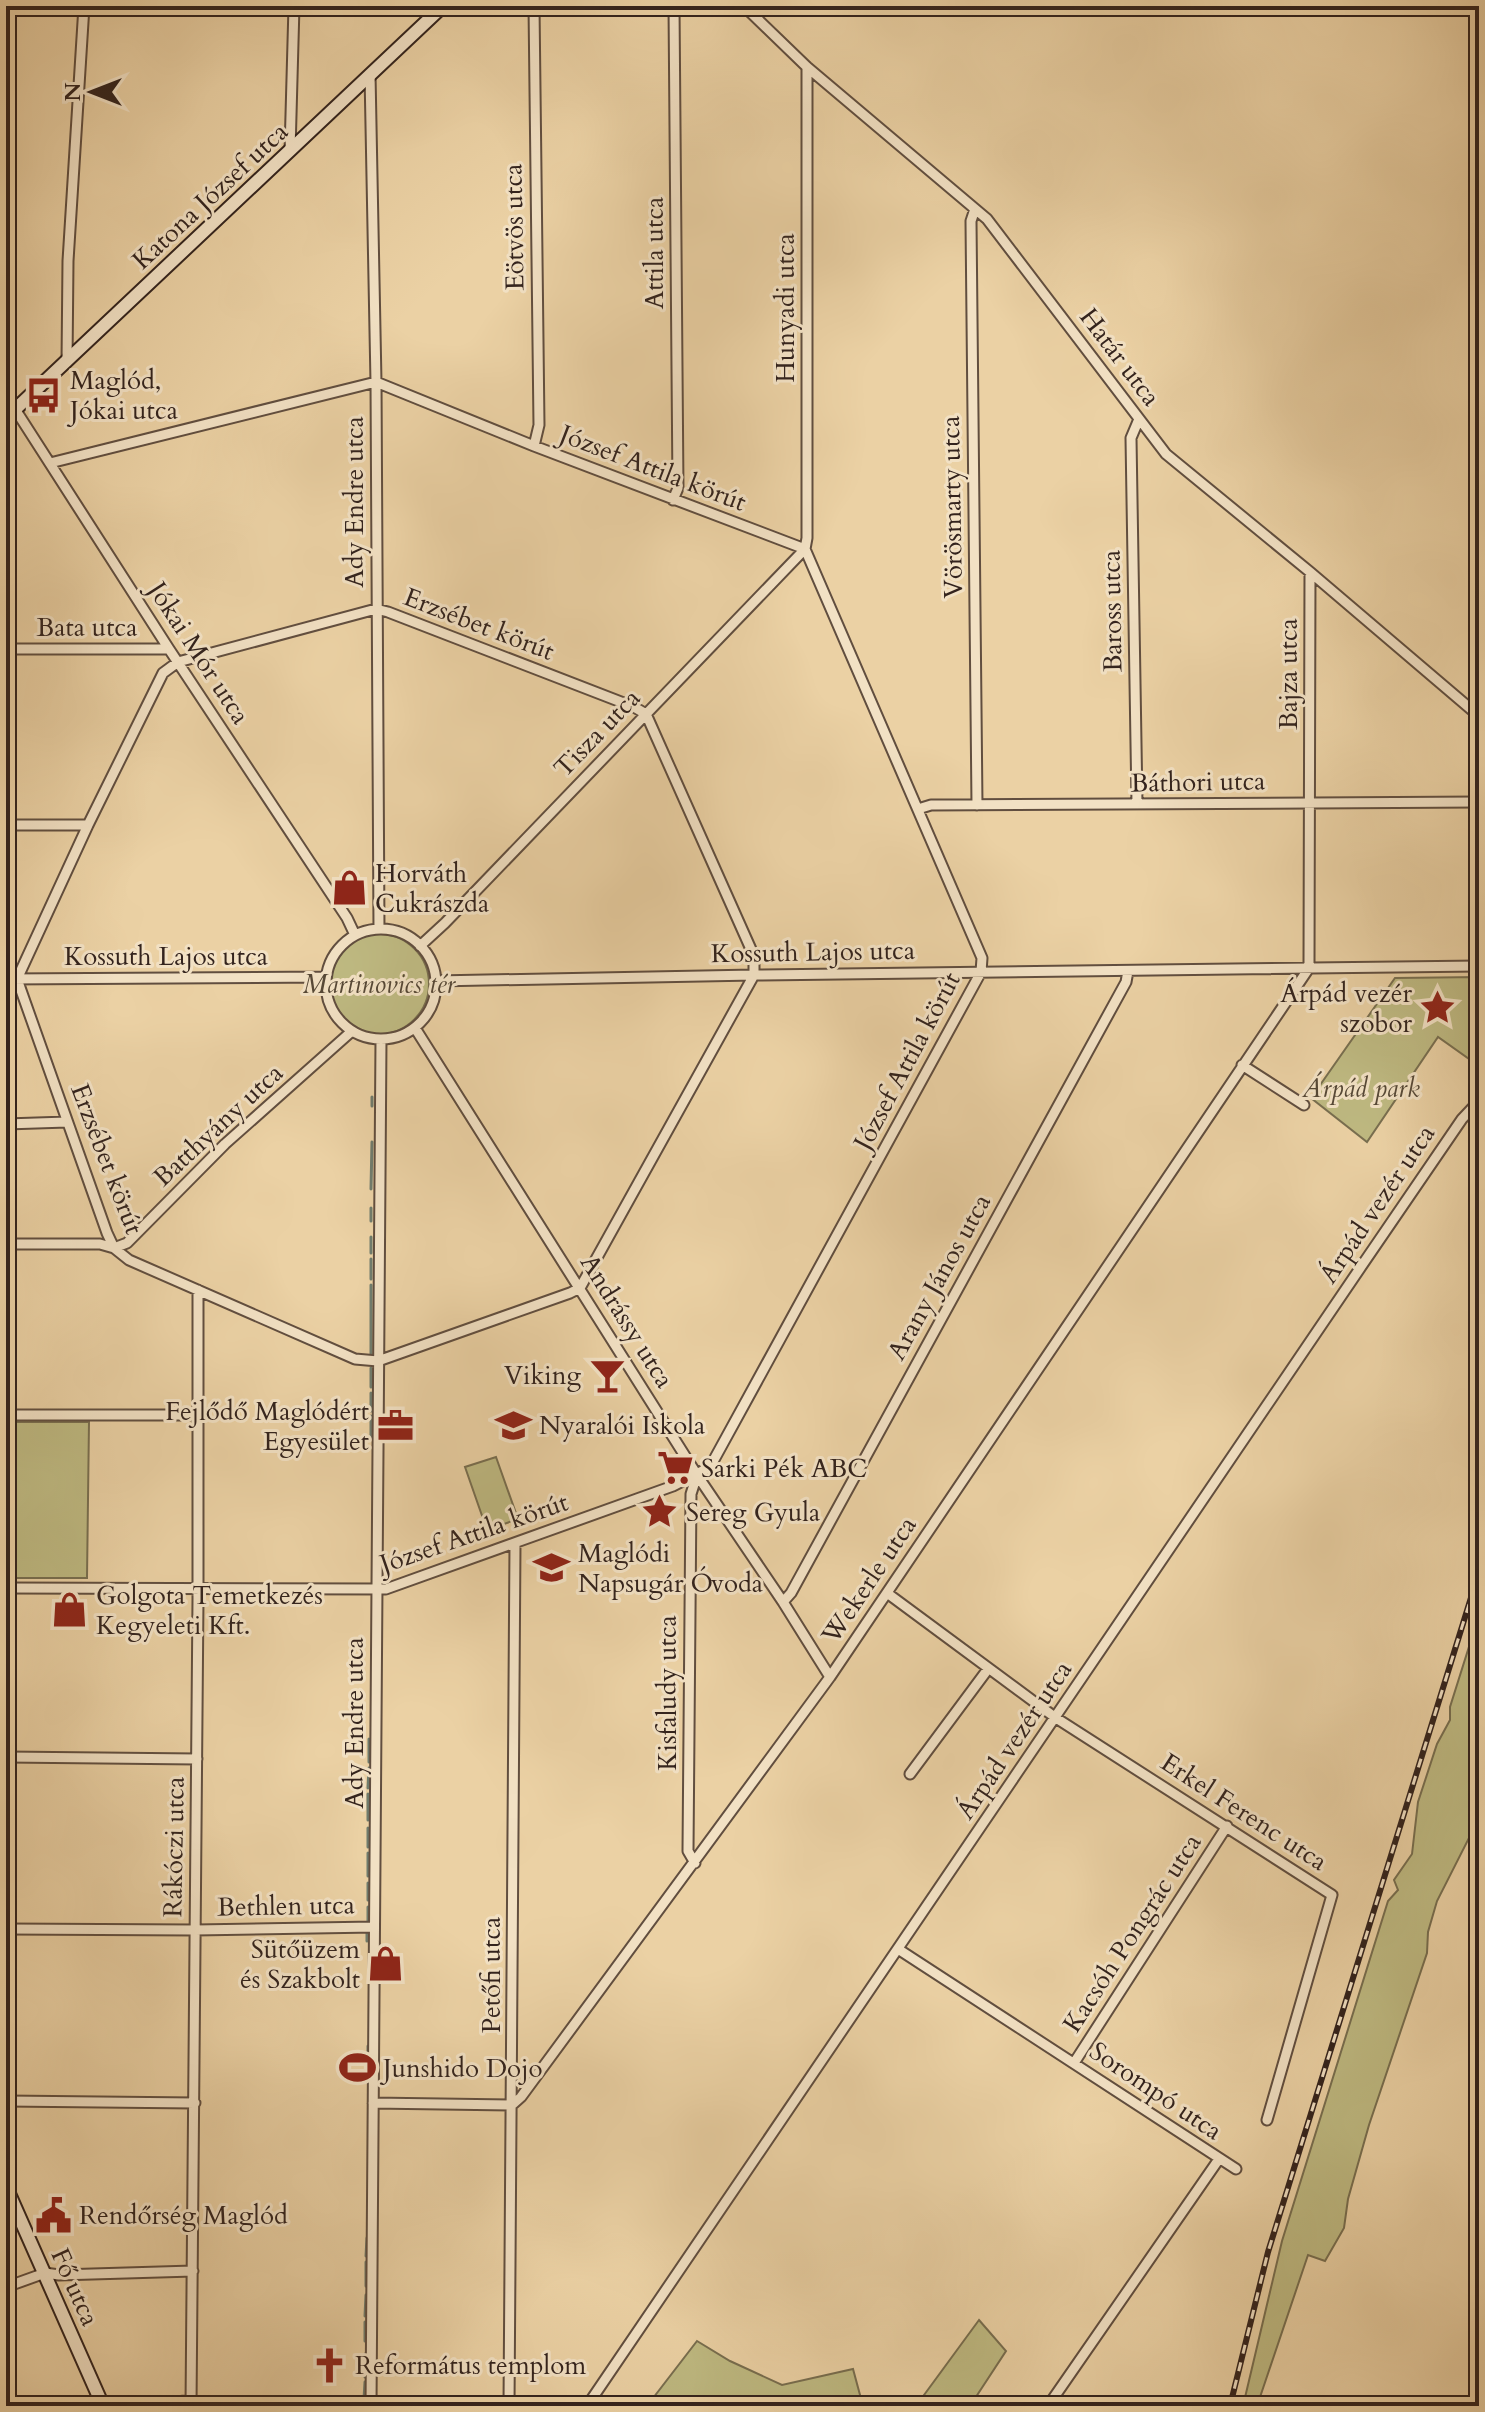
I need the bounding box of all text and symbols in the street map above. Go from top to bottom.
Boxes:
north arrow [52,52,132,132]
text: N [58,82,88,102]
street label: Katona József utca [124,115,296,277]
street label: Eötvös utca [495,163,533,291]
street label: Attila utca [637,197,672,309]
street label: Hunyadi utca [768,233,803,383]
street label: Határ utca [1072,301,1168,413]
place label: Maglód, Jókai utca [66,363,178,428]
bus stop icon: Maglód, Jókai utca [25,376,63,414]
street label: József Attila körút [551,415,751,520]
street label: Vörösmarty utca [933,415,971,599]
street label: Ady Endre utca [337,416,372,588]
street label: Baross utca [1093,550,1131,672]
street label: Jókai Mór utca [138,572,258,731]
street label: Erzsébet körút [399,579,559,669]
street label: Bata utca [37,610,137,645]
street label: Bajza utca [1271,618,1306,730]
street label: Tisza utca [546,681,648,785]
street label: Báthori utca [1130,763,1266,801]
place label: Horváth Cukrászda [375,856,489,921]
shop icon: Horváth Cukrászda [330,869,368,907]
street label: Kossuth Lajos utca [711,933,915,971]
street label: Kossuth Lajos utca [64,939,268,974]
street label: József Attila körút [843,966,969,1160]
park label: Martinovics tér [303,967,457,1002]
place label: Árpád vezér szobor [1280,976,1413,1041]
place icon: Árpád vezér szobor [1419,989,1457,1027]
street label: Batthyány utca [145,1056,291,1194]
park label: Árpád park [1301,1071,1420,1106]
street label: Erzsébet körút [62,1079,152,1239]
street label: Árpád vezér utca [1311,1118,1443,1290]
street label: Arany János utca [879,1188,999,1366]
street label: Andrássy utca [572,1247,682,1395]
bar icon: Viking [588,1356,626,1394]
place label: Viking [504,1358,581,1393]
place label: Fejlődő Maglódért Egyesület [165,1394,369,1459]
school or university icon: Nyaralói Iskola [494,1406,532,1444]
office icon: Fejlődő Maglódért Egyesület [376,1407,414,1445]
place label: Nyaralói Iskola [539,1408,705,1443]
supermarket icon: Sarki Pék ABC [656,1449,694,1487]
place label: Sarki Pék ABC [701,1451,867,1486]
street label: József Attila körút [371,1484,573,1583]
place icon: Sereg Gyula [641,1493,679,1531]
place label: Sereg Gyula [686,1495,820,1530]
street label: Wekerle utca [813,1509,925,1651]
place label: Maglódi Napsugár Óvoda [578,1536,763,1601]
school or university icon: Maglódi Napsugár Óvoda [533,1549,571,1587]
place label: Golgota Temetkezés Kegyeleti Kft. [96,1578,323,1643]
shop icon: Golgota Temetkezés Kegyeleti Kft. [51,1591,89,1629]
street label: Kisfaludy utca [650,1615,685,1771]
street label: Ady Endre utca [337,1637,372,1809]
street label: Árpád vezér utca [948,1654,1080,1826]
street label: Erkel Ferenc utca [1154,1745,1334,1879]
street label: Rákóczi utca [155,1776,193,1918]
street label: Kacsóh Pongrác utca [1055,1827,1209,2039]
street label: Bethlen utca [217,1887,355,1925]
street label: Petőfi utca [474,1917,509,2033]
place label: Sütőüzem és Szakbolt [240,1932,360,1997]
shop icon: Sütőüzem és Szakbolt [367,1945,405,1983]
street label: Sorompó utca [1083,2034,1229,2148]
sports icon: Junshido Dojo [338,2049,376,2087]
place label: Junshido Dojo [379,2051,543,2086]
public building icon: Rendőrség Maglód [34,2196,72,2234]
place label: Rendőrség Maglód [79,2198,288,2233]
street label: Fő utca [42,2243,108,2331]
church icon: Református templom [310,2346,348,2384]
place label: Református templom [355,2348,586,2383]

